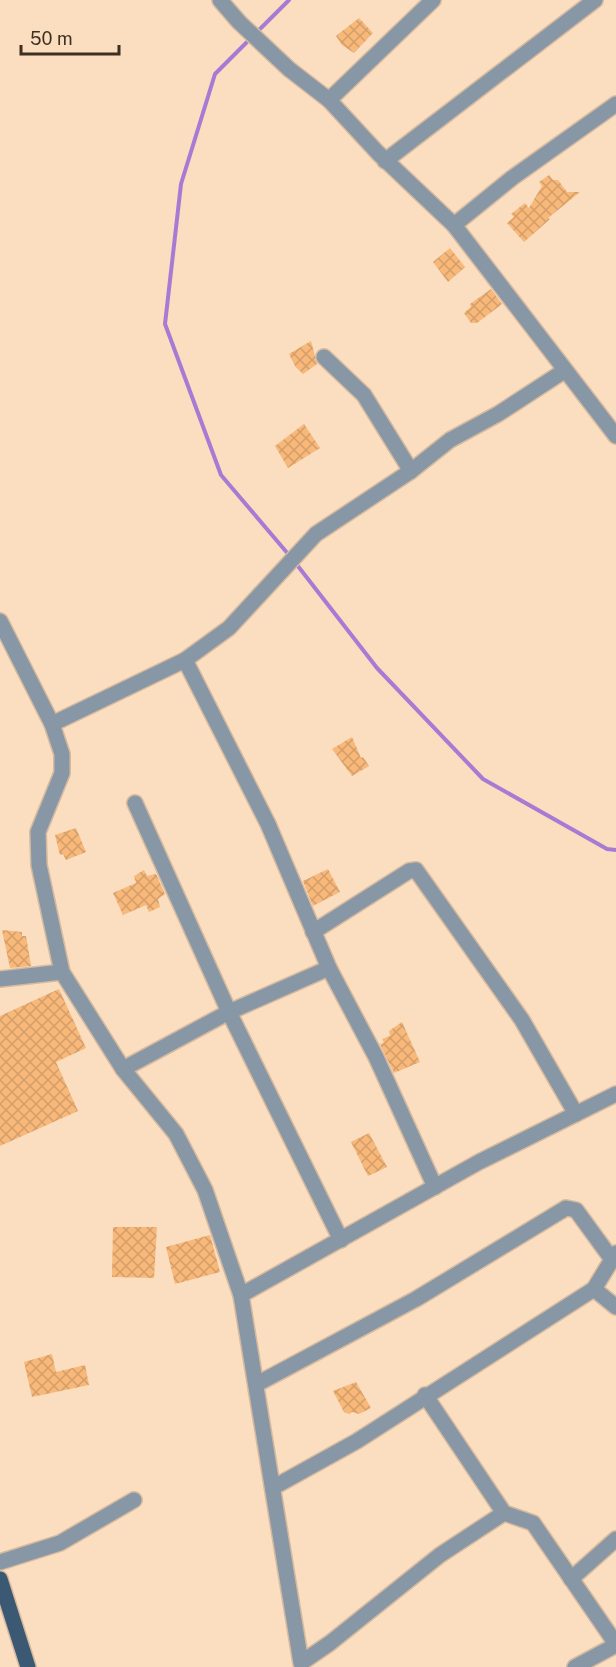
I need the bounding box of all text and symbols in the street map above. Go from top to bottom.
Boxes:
scale bar [21,18,118,56]
text: 50 m [30,28,73,49]

